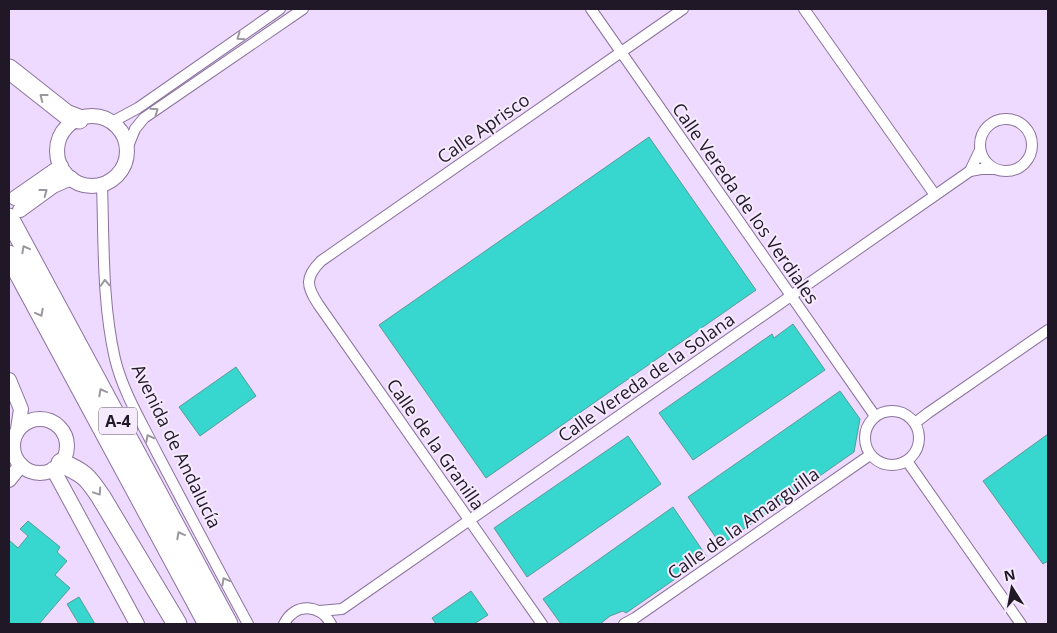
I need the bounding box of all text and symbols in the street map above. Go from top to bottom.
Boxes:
one-way arrow [236,31,246,40]
street label: Calle Aprisco [432,87,534,169]
one-way arrow [40,94,49,102]
street label: Calle Vereda de los Verdiales [667,98,825,308]
one-way arrow [149,108,159,117]
one-way arrow [38,189,48,198]
one-way arrow [21,245,31,254]
one-way arrow [100,279,111,287]
street label: Calle Vereda de la Solana [553,307,739,447]
one-way arrow [34,308,44,317]
street label: Avenida de Andalucía [127,360,227,532]
street label: Calle de la Granilla [382,373,490,515]
one-way arrow [99,388,109,397]
road number: A-4 [99,408,137,434]
one-way arrow [146,434,156,443]
street label: Calle de la Amarguilla [662,462,824,584]
one-way arrow [92,486,101,496]
one-way arrow [176,531,186,540]
north arrow [987,563,1037,613]
text: N [1002,564,1017,585]
one-way arrow [221,578,231,587]

